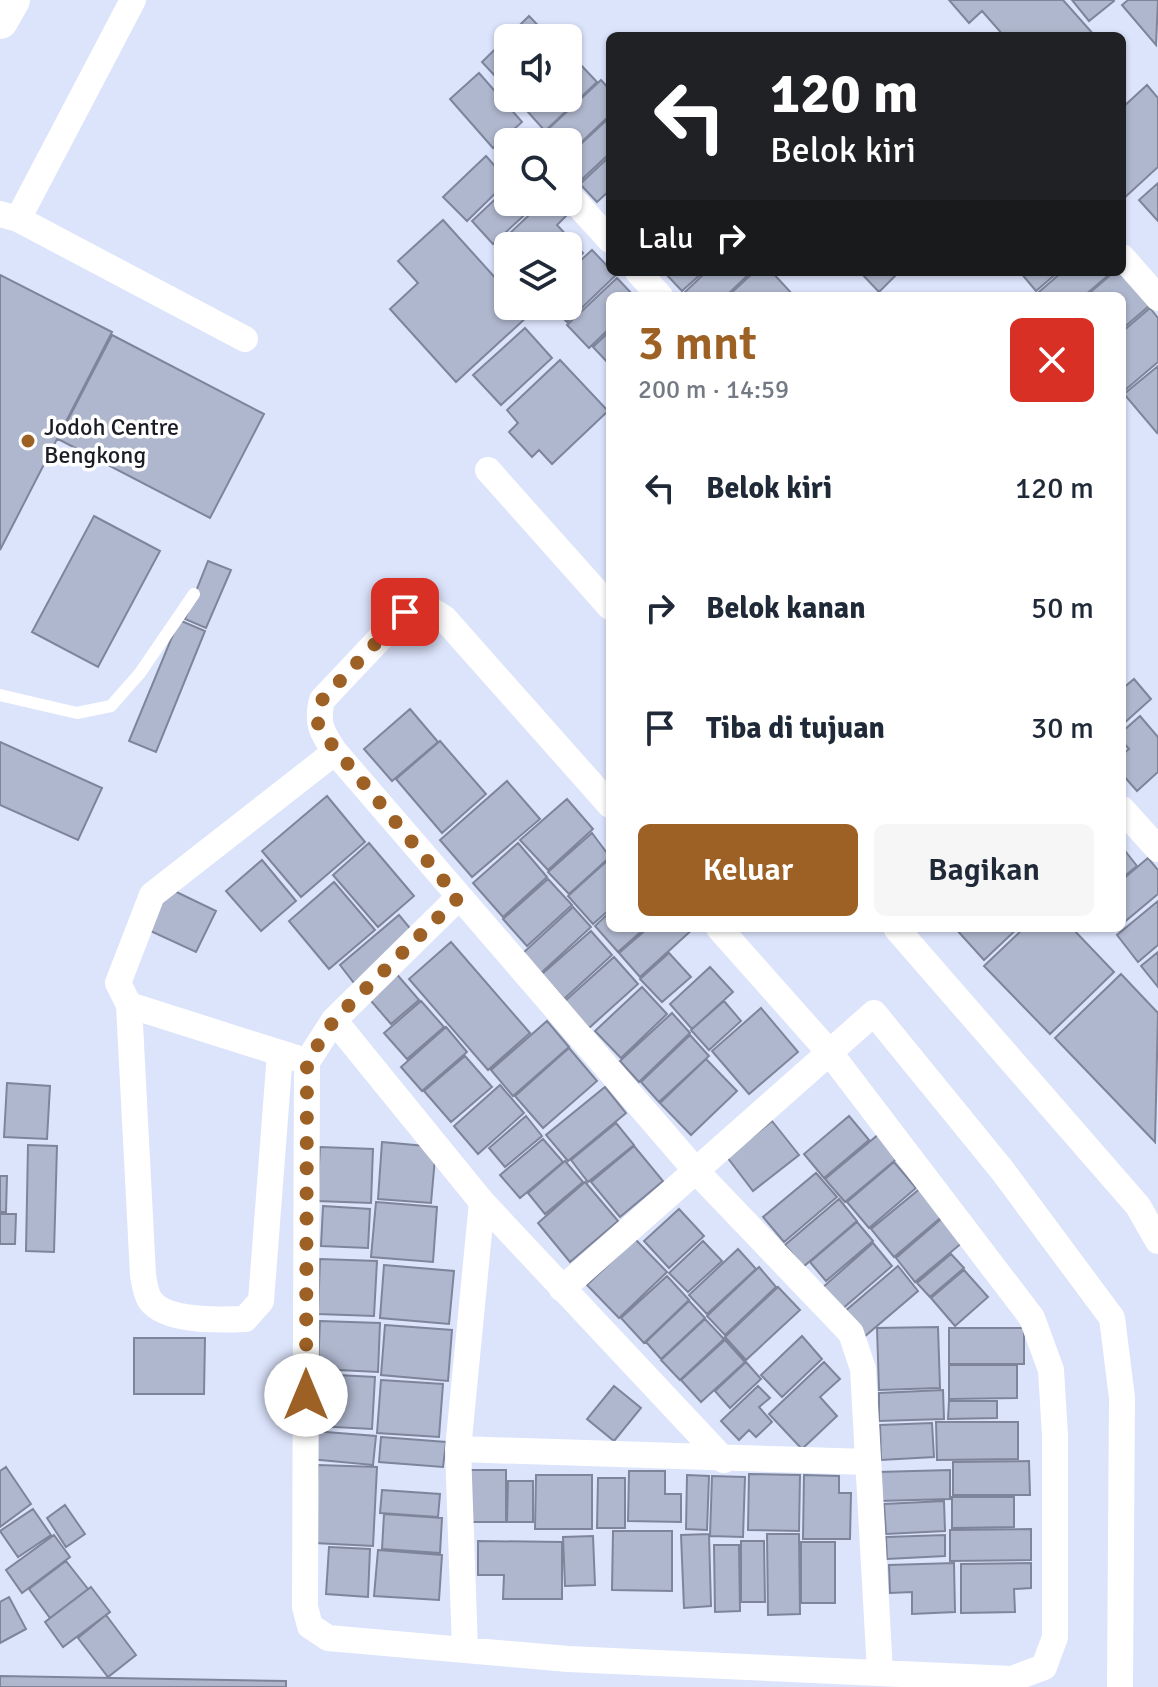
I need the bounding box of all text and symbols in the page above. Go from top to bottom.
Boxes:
map controls [494,24,582,320]
button: sound [494,24,582,112]
text: 120 m [770,59,918,128]
icon: left [638,64,742,168]
button: search [494,128,582,216]
text: Belok kiri [770,128,916,173]
icon: right [709,216,753,260]
text: Lalu [638,220,693,257]
button: layers [494,232,582,320]
text: 3 mnt [638,314,757,373]
button: close [1010,318,1094,402]
text: 200 m · 14:59 [638,374,789,406]
place label: Jodoh Centre Bengkong [44,412,179,470]
marker: Jodoh Centre Bengkong [19,432,37,450]
icon: left [638,466,682,510]
text: Belok kiri [706,470,832,507]
text: 120 m [1015,470,1094,507]
pin [371,578,439,646]
icon: right [638,586,682,630]
icon: arrive [383,590,427,634]
text: Belok kanan [706,590,866,627]
text: 50 m [1031,590,1094,627]
icon: arrive [638,706,682,750]
text: Tiba di tujuan [706,710,885,747]
text: 30 m [1031,710,1094,747]
button: Keluar [638,824,858,916]
button: Bagikan [874,824,1094,916]
position arrow [264,1353,348,1437]

